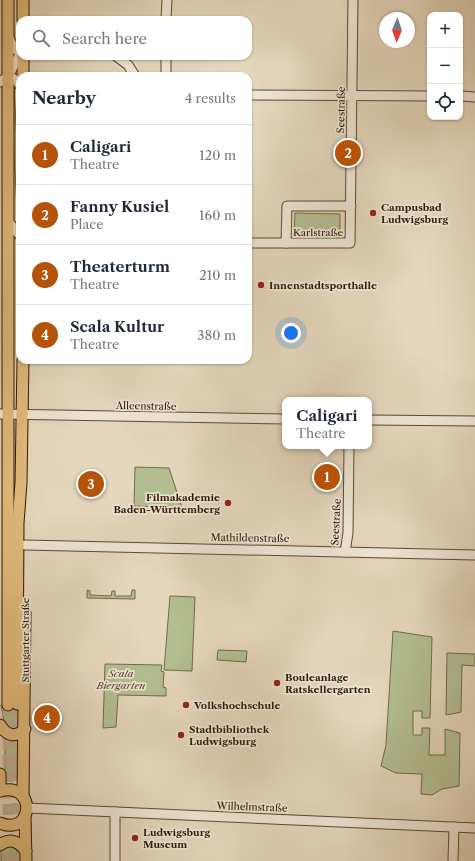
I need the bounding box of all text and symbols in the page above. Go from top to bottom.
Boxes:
north arrow [379,12,415,48]
map controls [427,12,463,120]
button: + [427,12,463,48]
search box [16,16,252,60]
icon: search [30,27,52,49]
text: Search here [62,29,147,48]
button: − [427,48,463,84]
button: locate [427,84,463,120]
street label: Seestraße [334,86,348,134]
text: Nearby [32,88,96,108]
text: 4 results [185,90,236,106]
text: Caligari [70,137,131,156]
pin: 2 [335,138,361,168]
text: 1 [42,147,48,163]
text: 120 m [199,147,236,163]
text: Theatre [70,156,119,172]
text: Fanny Kusiel [70,197,169,216]
place label: Campusbad Ludwigsburg [381,201,449,226]
text: 2 [41,207,49,223]
text: 160 m [199,207,236,223]
marker: Campusbad Ludwigsburg [368,208,378,218]
text: Place [70,216,103,232]
street label: Karlstraße [293,226,343,239]
text: Theaterturm [70,257,170,276]
text: 3 [41,267,49,283]
text: 210 m [199,267,236,283]
text: Theatre [70,276,119,292]
place label: Innenstadtsporthalle [269,279,377,292]
marker: Innenstadtsporthalle [256,280,266,290]
text: Scala Kultur [70,317,164,336]
your location [281,323,301,343]
text: 4 [41,327,49,343]
text: 380 m [197,327,236,343]
text: Theatre [70,336,119,352]
popup [282,397,372,449]
street label: Alleenstraße [115,399,177,413]
text: Caligari [296,406,358,425]
text: Theatre [296,425,346,441]
pin: 1 [314,462,340,492]
pin: 3 [78,469,104,499]
place label: Filmakademie Baden-Württemberg [113,491,220,516]
marker: Filmakademie Baden-Württemberg [223,498,233,508]
street label: Seestraße [328,498,344,546]
street label: Mathildenstraße [210,531,290,545]
street label: Stuttgarter Straße [19,597,32,682]
park label: Scala Biergarten [96,667,145,692]
place label: Bouleanlage Ratskellergarten [285,671,371,696]
marker: Bouleanlage Ratskellergarten [272,678,282,688]
place label: Volkshochschule [193,699,281,712]
marker: Volkshochschule [181,700,191,710]
pin: 4 [34,703,60,733]
place label: Stadtbibliothek Ludwigsburg [189,723,270,748]
marker: Stadtbibliothek Ludwigsburg [176,730,186,740]
street label: Wilhelmstraße [215,799,288,815]
place label: Ludwigsburg Museum [143,826,211,851]
marker: Ludwigsburg Museum [130,833,140,843]

